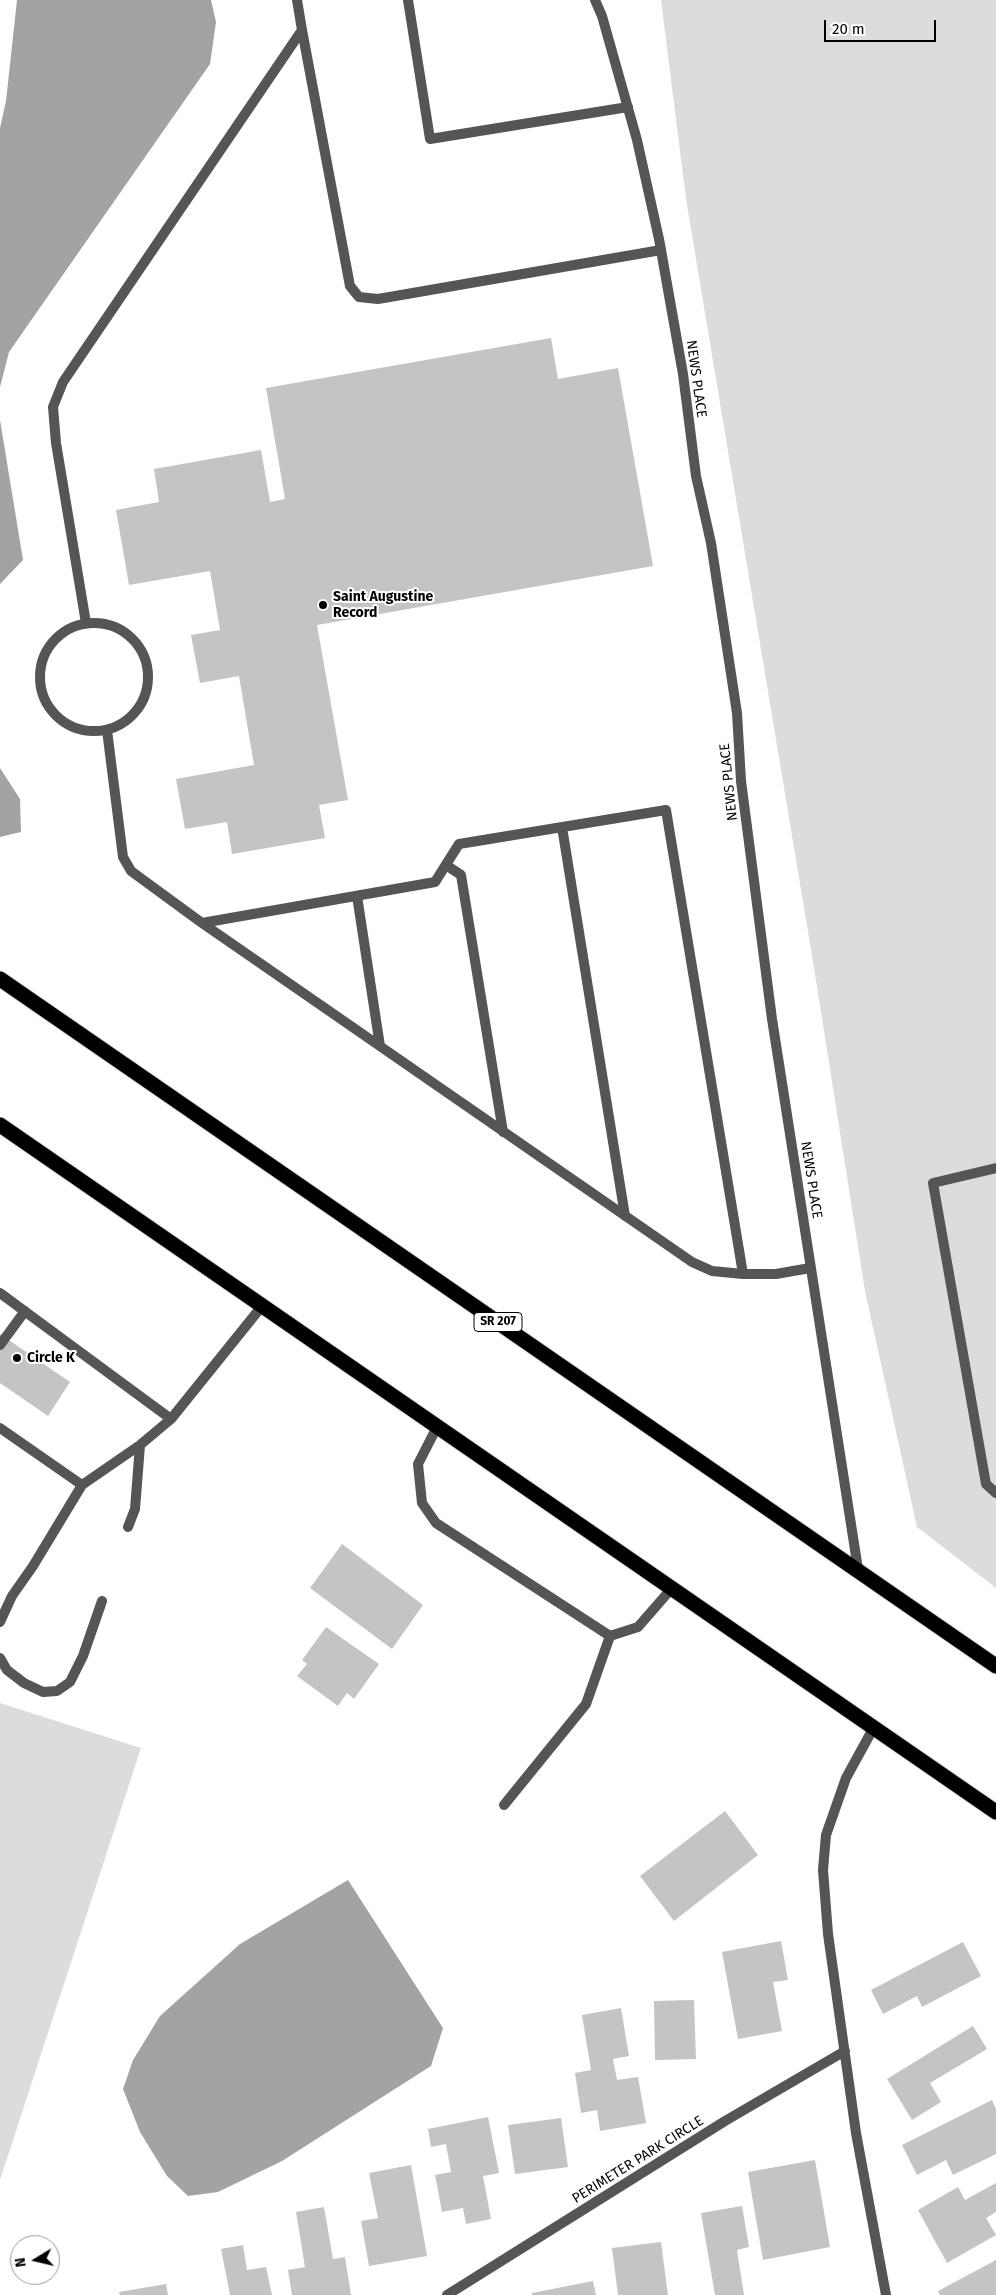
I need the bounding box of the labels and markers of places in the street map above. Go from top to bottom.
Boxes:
place label: Saint Augustine Record [333,589,433,622]
marker: Saint Augustine Record [317,599,329,611]
place label: Circle K [27,1350,75,1366]
marker: Circle K [11,1352,23,1364]

